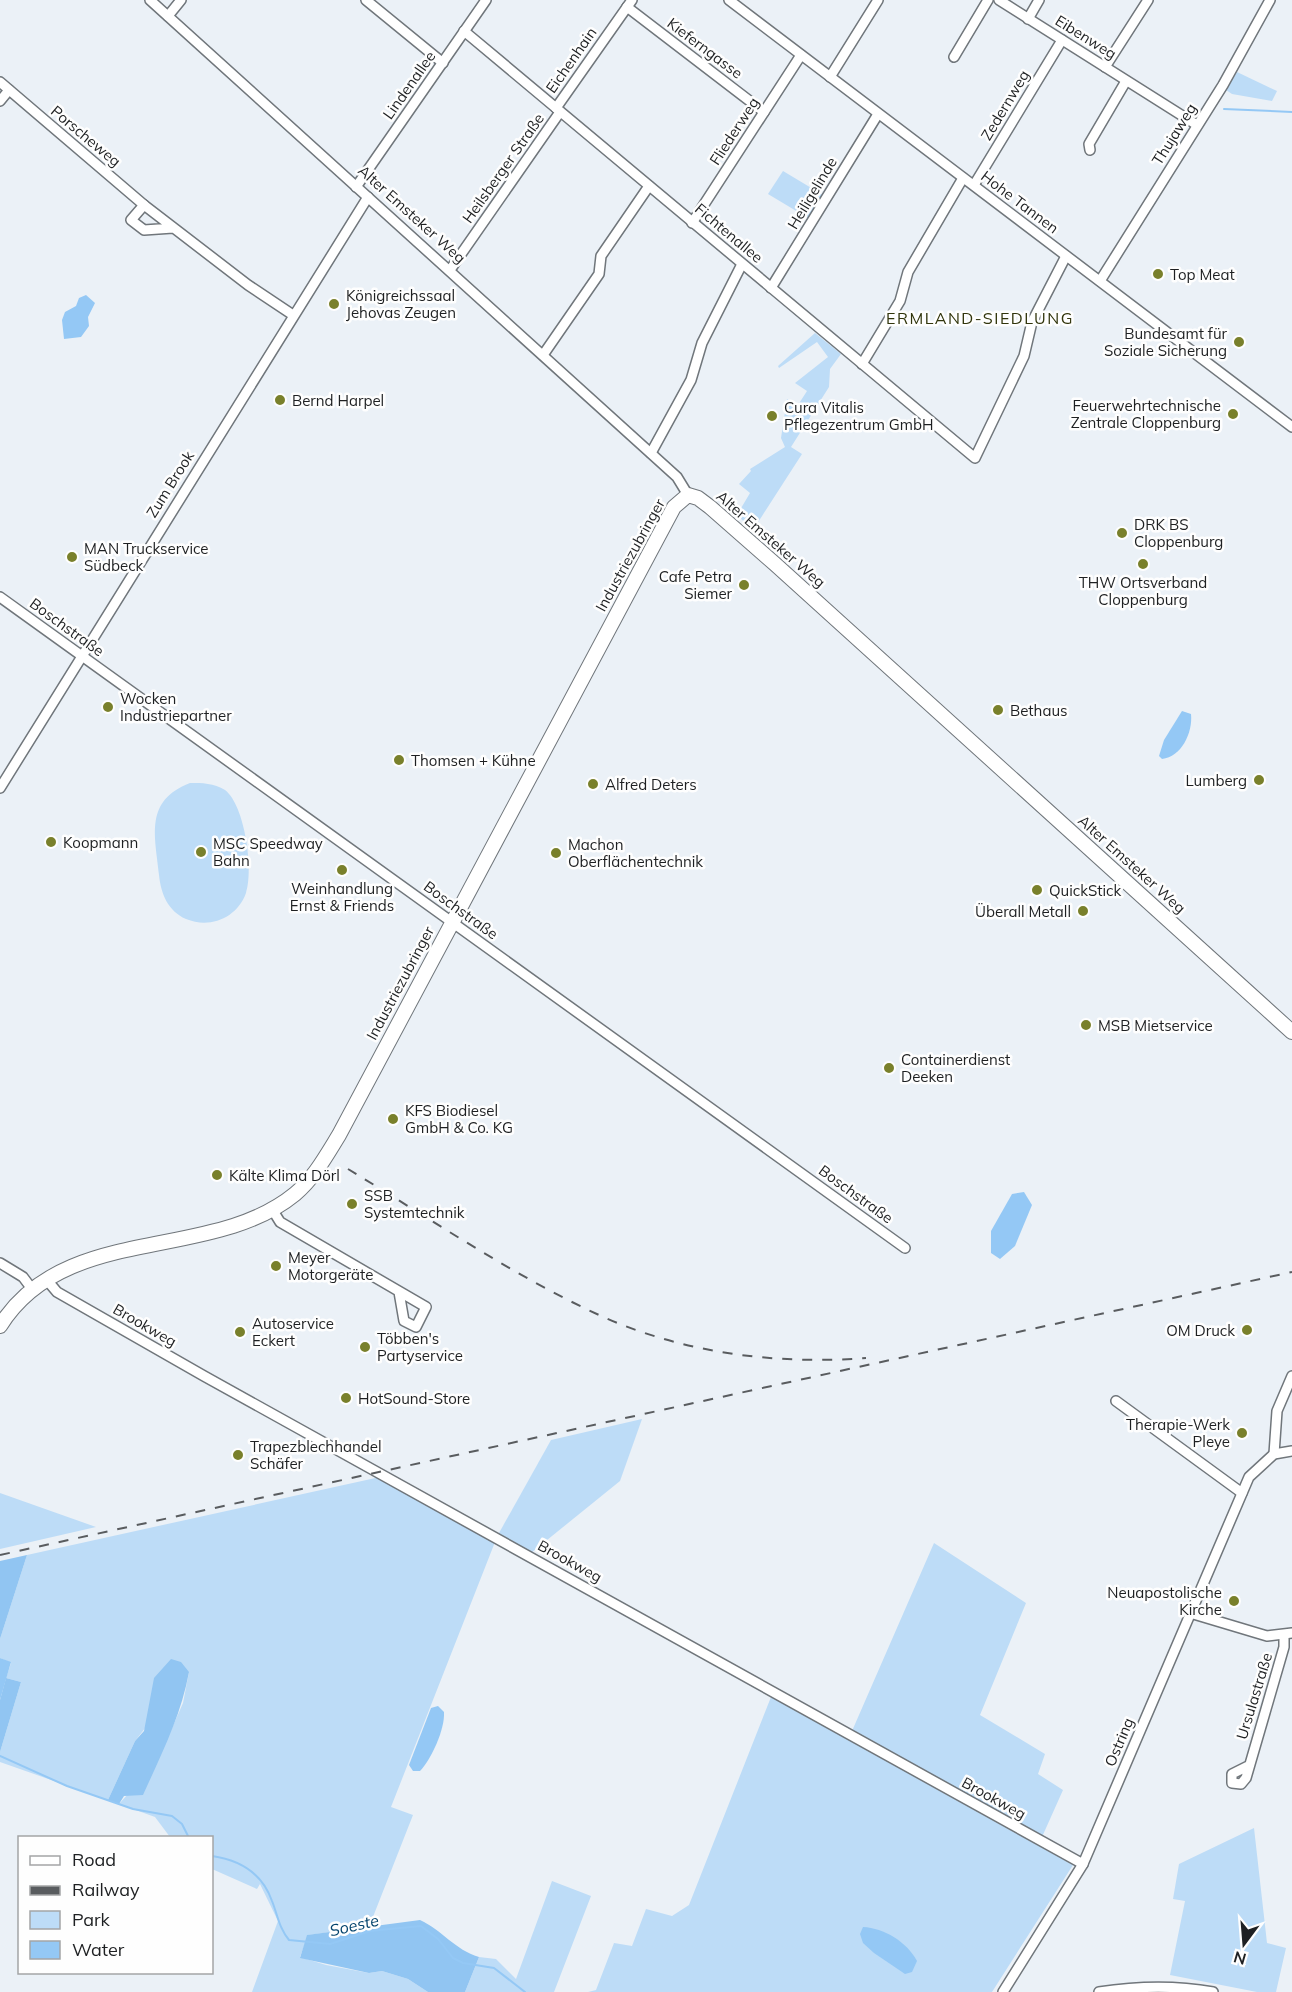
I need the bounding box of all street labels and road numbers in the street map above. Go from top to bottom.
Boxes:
street label: Eibenweg [1052,11,1120,63]
street label: Kieferngasse [664,13,746,83]
street label: Eichenhain [542,24,600,96]
street label: Lindenallee [379,47,439,123]
street label: Zedernweg [977,67,1033,143]
street label: Fliederweg [705,94,763,168]
street label: Thujaweg [1148,100,1200,168]
street label: Porscheweg [47,101,125,171]
street label: Heilsberger Straße [458,109,548,227]
street label: Heiligelinde [783,154,841,232]
street label: Alter Emsteker Weg [354,161,470,267]
street label: Hohe Tannen [977,167,1063,237]
street label: Fichtenallee [691,199,767,267]
street label: Zum Brook [142,447,198,521]
street label: Alter Emsteker Weg [713,487,829,591]
street label: Industriezubringer [591,495,669,615]
street label: Boschstraße [26,594,108,660]
street label: Alter Emsteker Weg [1074,811,1190,917]
street label: Boschstraße [420,877,502,943]
street label: Industriezubringer [362,922,438,1043]
street label: Boschstraße [815,1161,897,1227]
street label: Brookweg [110,1299,180,1351]
street label: Brookweg [535,1536,605,1586]
street label: Ursulastraße [1232,1650,1276,1742]
street label: Ostring [1100,1715,1138,1769]
street label: Brookweg [959,1773,1029,1823]

